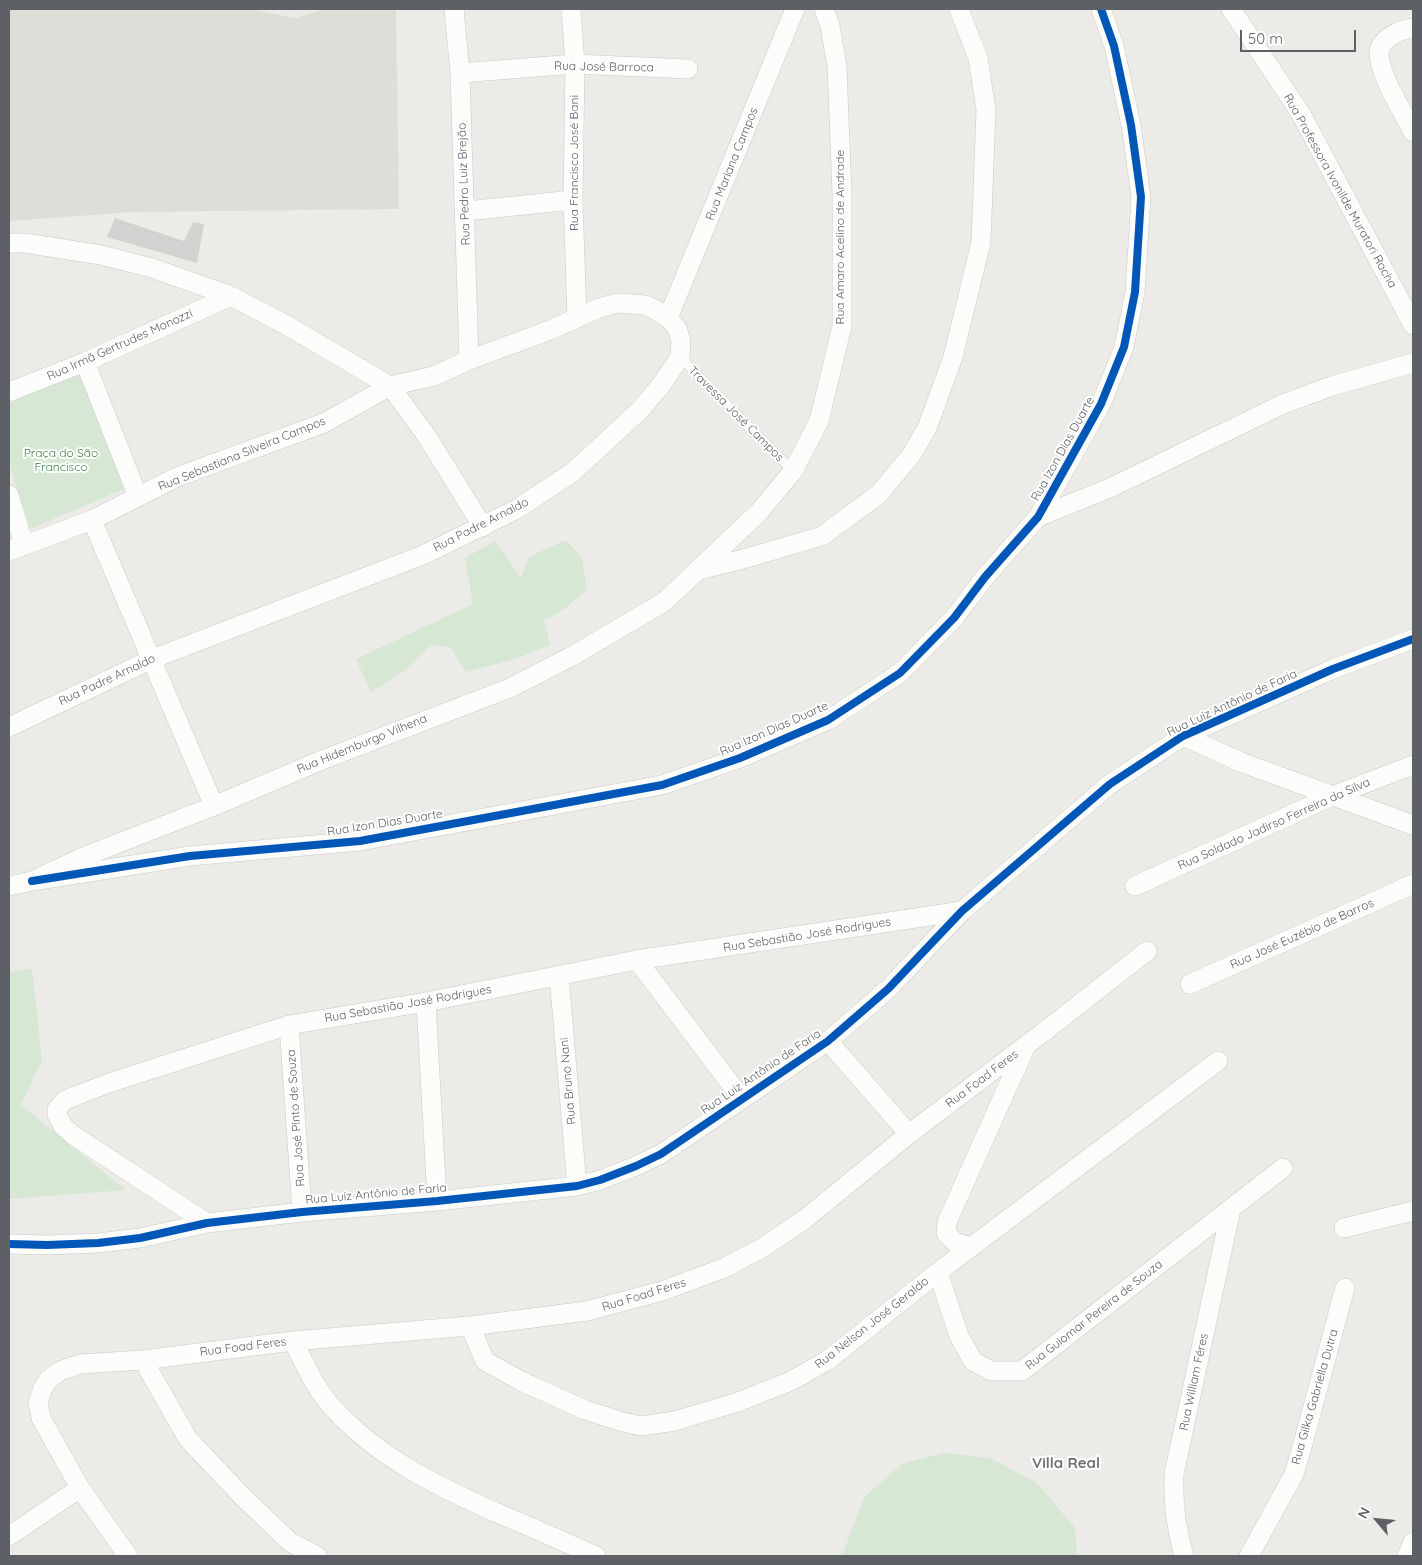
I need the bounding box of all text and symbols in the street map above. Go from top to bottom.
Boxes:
scale bar [1242,20,1358,52]
text: 50 m [1248,29,1283,48]
street label: Rua José Barroca [554,59,654,75]
street label: Rua Professora Ivonilde Muratori Rocha [1280,91,1400,291]
street label: Rua Francisco José Bani [567,95,581,231]
street label: Rua Mariana Campos [703,105,761,223]
street label: Rua Pedro Luiz Brejão [455,122,473,246]
street label: Rua Amaro Acelino de Andrade [833,150,847,324]
street label: Rua Irmã Gertrudes Monozzi [45,306,195,384]
street label: Travessa José Campos [685,363,787,465]
street label: Rua Izon Dias Duarte [1028,394,1098,504]
street label: Rua Sebastiana Silveira Campos [156,414,328,494]
park label: Praça do São Francisco [24,446,98,474]
street label: Rua Padre Arnaldo [431,495,531,555]
street label: Rua Padre Arnaldo [56,651,158,709]
street label: Rua Luiz Antônio de Faria [1165,667,1299,739]
street label: Rua Izon Dias Duarte [718,699,830,759]
street label: Rua Hidemburgo Vilhena [295,711,429,777]
street label: Rua Soldado Jadirso Ferreira da Silva [1176,775,1372,873]
street label: Rua Izon Dias Duarte [326,807,444,839]
street label: Rua José Euzébio de Barros [1228,896,1376,972]
street label: Rua Sebastião José Rodrigues [722,915,892,955]
street label: Rua Sebastião José Rodrigues [323,982,493,1026]
street label: Rua Luiz Antônio de Faria [698,1026,824,1118]
street label: Rua Bruno Nani [557,1037,579,1125]
street label: Rua Foad Feres [943,1047,1021,1111]
street label: Rua José Pinto de Souza [284,1049,308,1187]
street label: Rua Luiz Antônio de Faria [305,1181,447,1207]
street label: Rua Guiomar Pereira de Souza [1023,1257,1165,1373]
street label: Rua Nelson José Geraldo [812,1274,932,1372]
street label: Rua Foad Feres [600,1275,688,1315]
street label: Rua Gilka Gabriella Dutra [1289,1328,1341,1466]
street label: Rua William Féres [1177,1332,1211,1432]
street label: Rua Foad Feres [199,1335,287,1359]
district label: Villa Real [1032,1454,1100,1472]
north arrow [1352,1495,1402,1545]
text: N [1353,1504,1374,1522]

